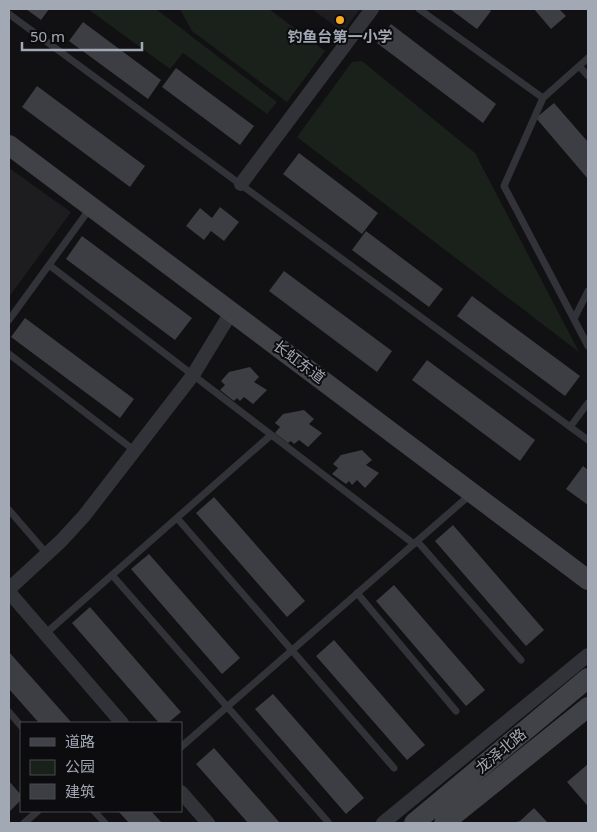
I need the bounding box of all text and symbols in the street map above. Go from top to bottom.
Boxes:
marker: 钓鱼台第一小学 [334,14,346,26]
scale bar [22,20,142,52]
text: 50 m [30,26,65,46]
place label: 钓鱼台第一小学 [287,26,393,46]
street label: 长虹东道 [270,335,330,387]
legend [20,722,182,812]
street label: 龙泽北路 [471,723,530,777]
text: 道路 [65,731,95,751]
text: 公园 [65,756,95,776]
text: 建筑 [65,781,95,801]

